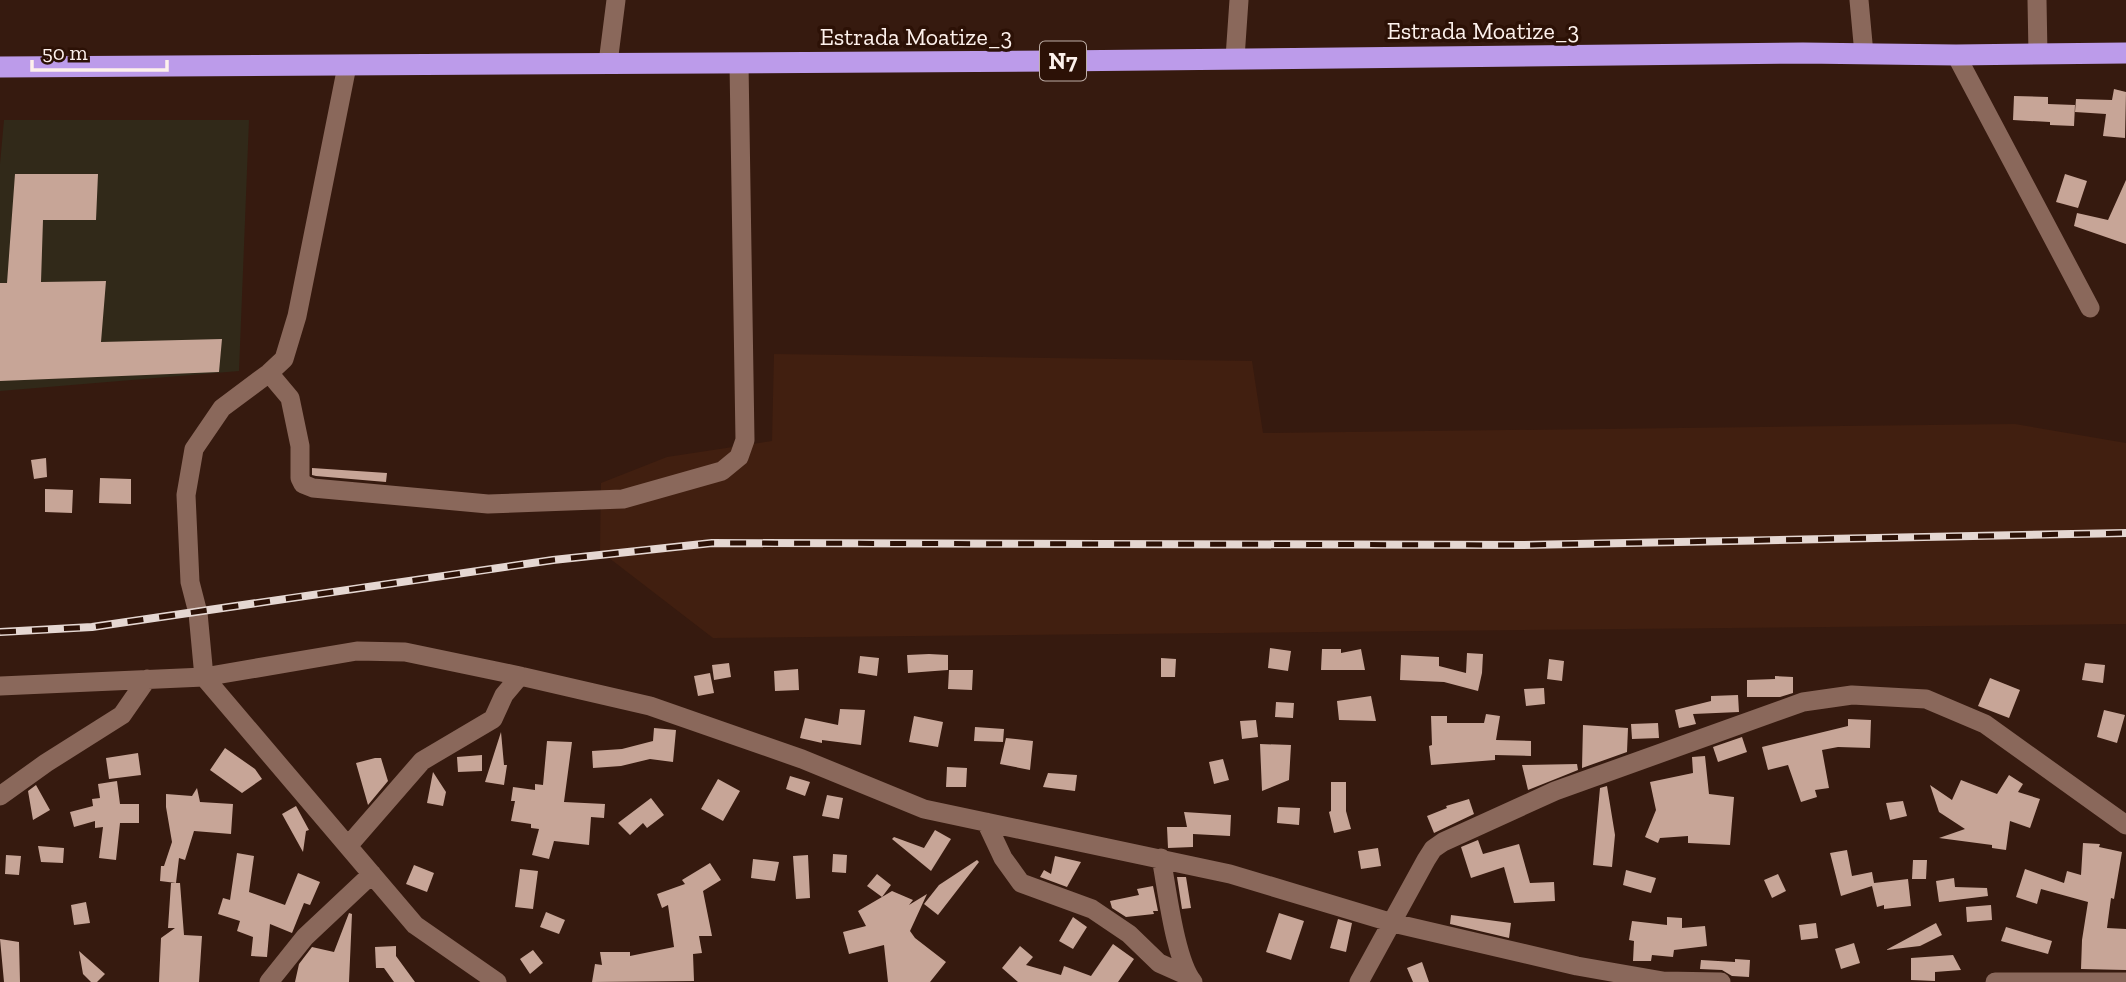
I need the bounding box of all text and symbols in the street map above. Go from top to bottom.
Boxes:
street label: Estrada Moatize_3 [1387,16,1579,45]
street label: Estrada Moatize_3 [820,22,1012,51]
scale bar [32,28,166,72]
text: 50 m [42,40,88,65]
road number: N7 [1040,41,1086,80]

